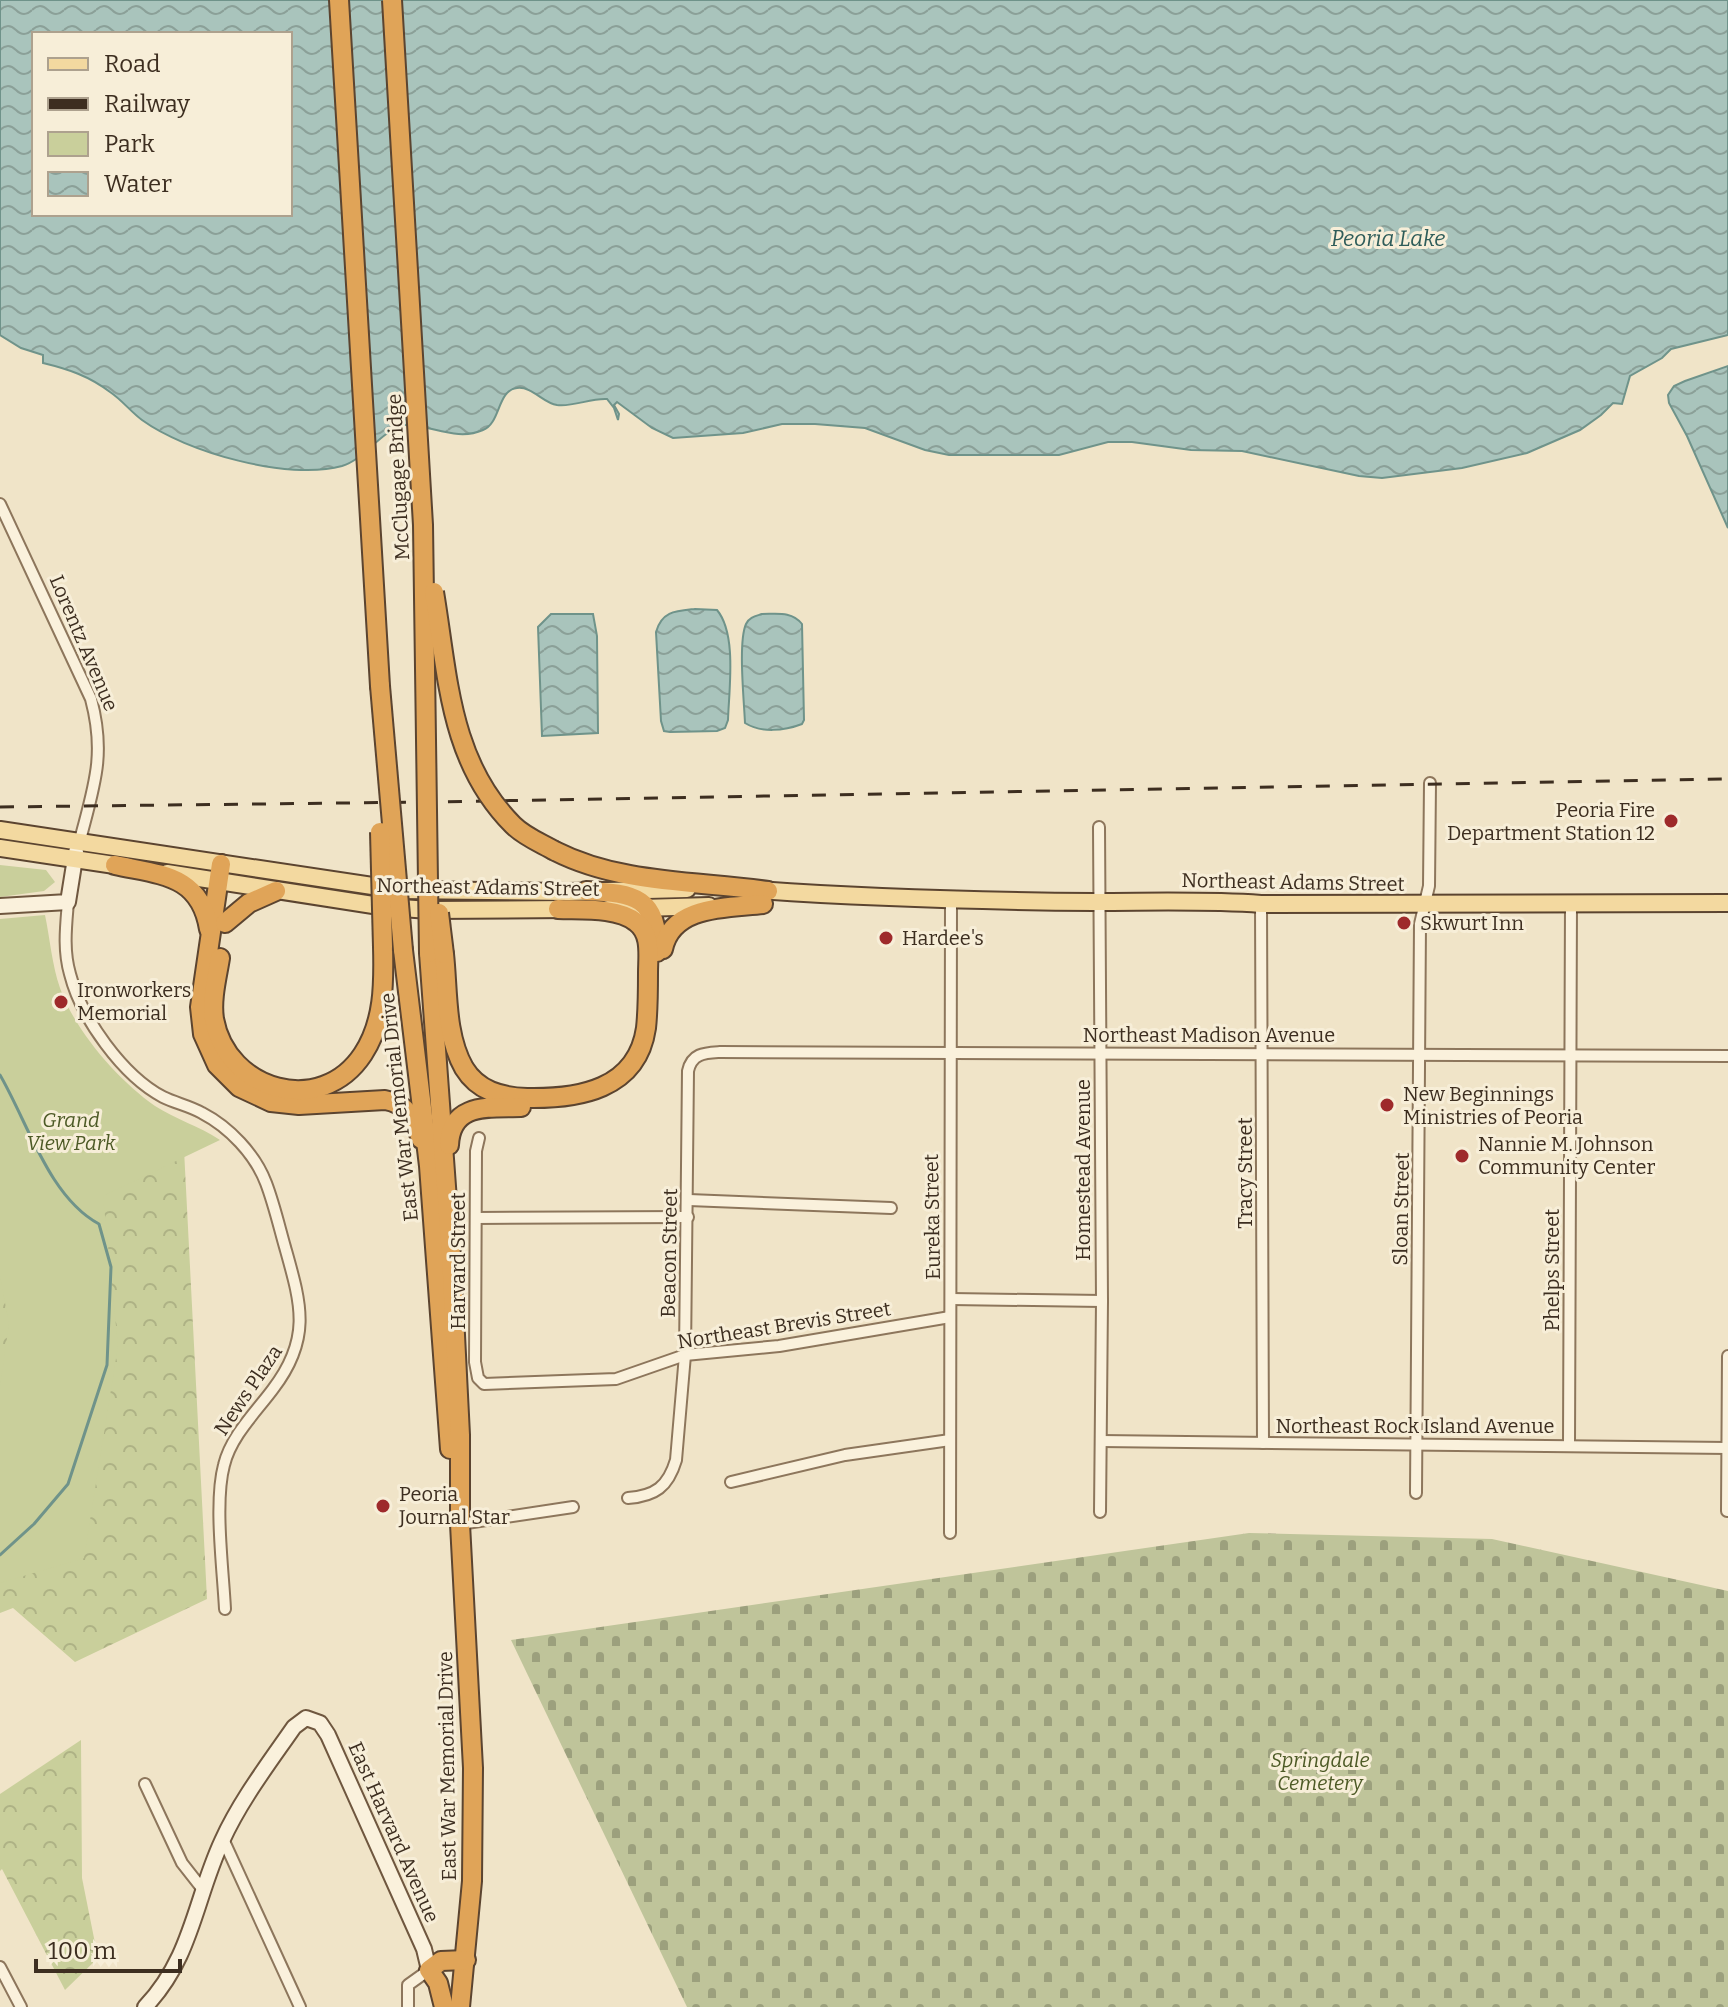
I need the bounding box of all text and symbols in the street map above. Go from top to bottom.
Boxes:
legend [32,32,292,216]
text: Road [104,50,160,78]
text: Railway [104,90,190,118]
text: Park [104,130,155,158]
text: Water [104,170,172,198]
water label: Peoria Lake [1331,225,1445,252]
street label: McClugage Bridge [382,393,414,561]
street label: Lorentz Avenue [45,571,123,715]
place label: Peoria Fire Department Station 12 [1447,798,1655,845]
marker: Peoria Fire Department Station 12 [1662,812,1680,830]
street label: Northeast Adams Street [1181,868,1405,896]
street label: Northeast Adams Street [376,873,600,901]
place label: Skwurt Inn [1420,911,1524,935]
marker: Skwurt Inn [1395,914,1413,932]
place label: Hardee's [902,926,984,950]
marker: Hardee's [877,929,895,947]
place label: Ironworkers Memorial [77,978,191,1025]
street label: East War Memorial Drive [375,992,423,1222]
marker: Ironworkers Memorial [52,993,70,1011]
street label: Northeast Madison Avenue [1083,1023,1335,1047]
street label: Homestead Avenue [1071,1079,1095,1261]
place label: New Beginnings Ministries of Peoria [1403,1082,1583,1129]
marker: New Beginnings Ministries of Peoria [1378,1096,1396,1114]
park label: Grand View Park [26,1108,116,1155]
street label: Tracy Street [1233,1117,1257,1229]
place label: Nannie M. Johnson Community Center [1478,1132,1656,1179]
marker: Nannie M. Johnson Community Center [1453,1147,1471,1165]
street label: Sloan Street [1388,1152,1414,1266]
street label: Eureka Street [919,1154,945,1280]
street label: Beacon Street [656,1188,682,1318]
street label: Harvard Street [446,1192,470,1330]
street label: Phelps Street [1540,1209,1564,1331]
street label: Northeast Brevis Street [676,1296,892,1354]
street label: News Plaza [209,1340,287,1440]
street label: Northeast Rock Island Avenue [1276,1414,1555,1438]
place label: Peoria Journal Star [398,1482,510,1529]
marker: Peoria Journal Star [374,1497,392,1515]
street label: East War Memorial Drive [433,1651,461,1881]
street label: East Harvard Avenue [343,1738,445,1926]
park label: Springdale Cemetery [1270,1748,1370,1795]
scale bar [36,1923,180,1973]
text: 100 m [48,1937,116,1965]

